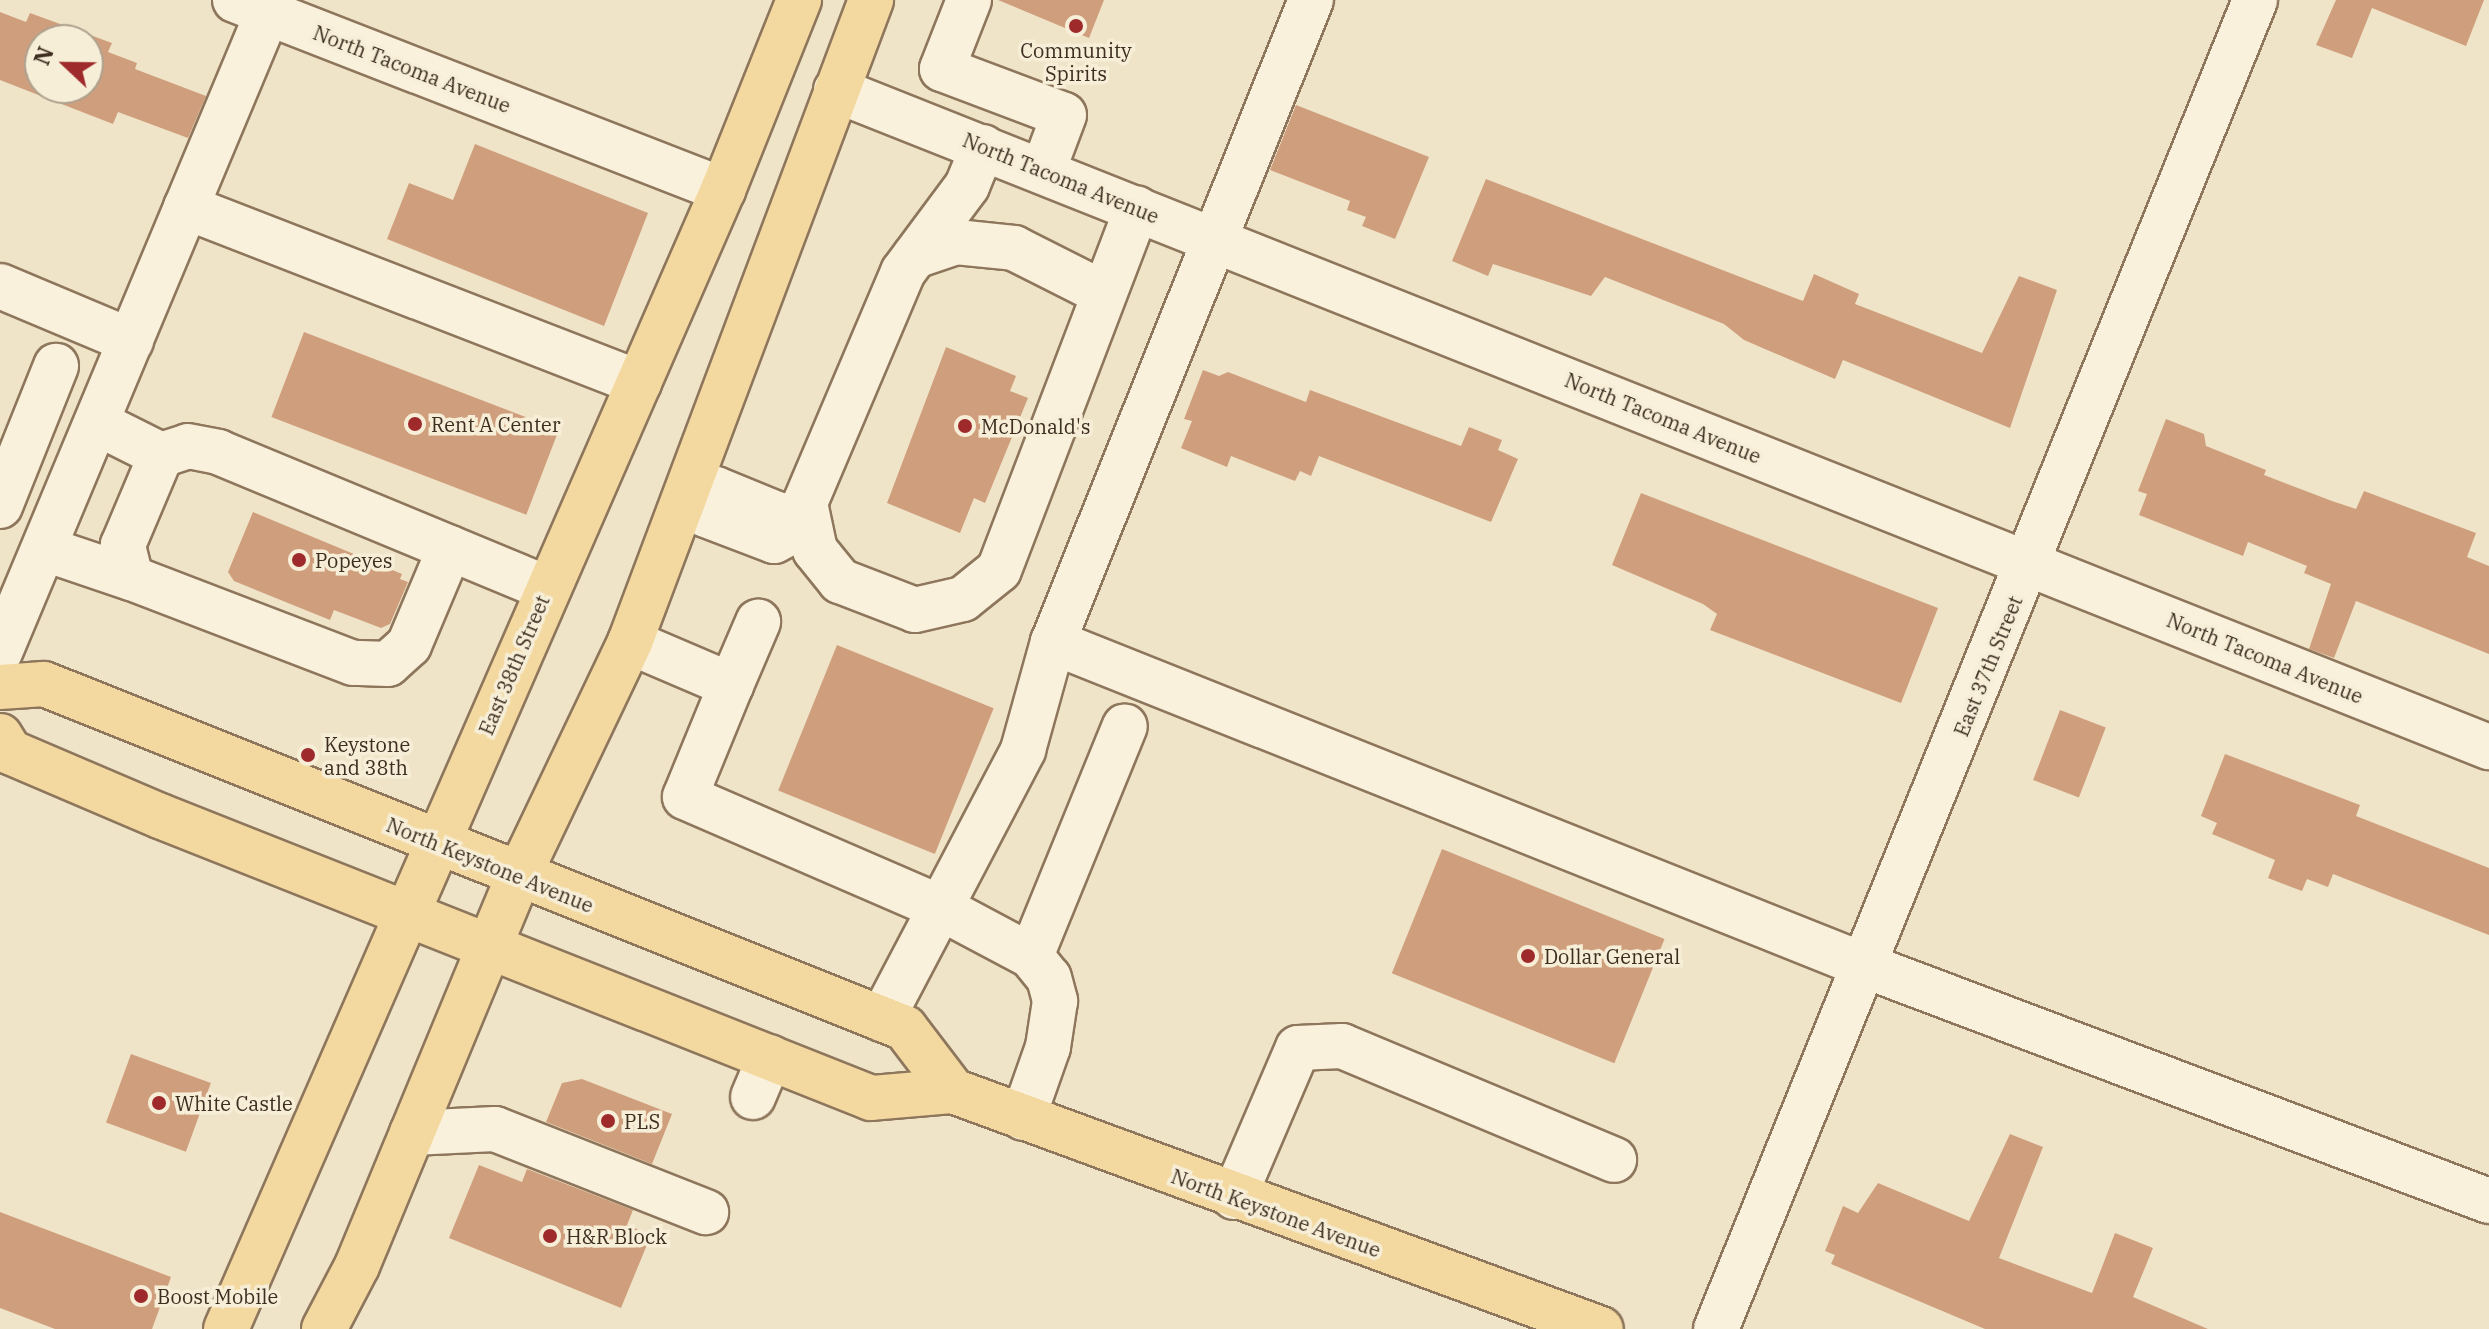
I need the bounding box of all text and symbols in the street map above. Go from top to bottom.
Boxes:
marker: Community Spirits [1067,17,1085,35]
street label: North Tacoma Avenue [310,20,514,118]
north arrow [24,24,104,104]
place label: Community Spirits [1020,38,1132,85]
text: N [26,42,60,69]
street label: North Tacoma Avenue [959,128,1163,228]
street label: North Tacoma Avenue [1561,368,1765,468]
place label: Rent A Center [431,412,561,436]
place label: McDonald's [981,414,1091,438]
marker: Rent A Center [406,415,424,433]
marker: McDonald's [956,417,974,435]
place label: Popeyes [315,548,392,572]
marker: Popeyes [290,551,308,569]
street label: East 38th Street [474,592,554,738]
street label: East 37th Street [1949,592,2027,740]
street label: North Tacoma Avenue [2163,608,2367,708]
place label: Keystone and 38th [324,732,410,779]
marker: Keystone and 38th [299,746,317,764]
street label: North Keystone Avenue [383,812,597,918]
place label: Dollar General [1544,944,1680,968]
marker: Dollar General [1519,947,1537,965]
place label: White Castle [175,1091,293,1115]
marker: White Castle [150,1094,168,1112]
place label: PLS [624,1109,660,1133]
marker: PLS [599,1112,617,1130]
street label: North Keystone Avenue [1168,1164,1384,1262]
place label: H&R Block [566,1224,667,1248]
marker: H&R Block [541,1227,559,1245]
place label: Boost Mobile [157,1284,278,1308]
marker: Boost Mobile [132,1287,150,1305]

